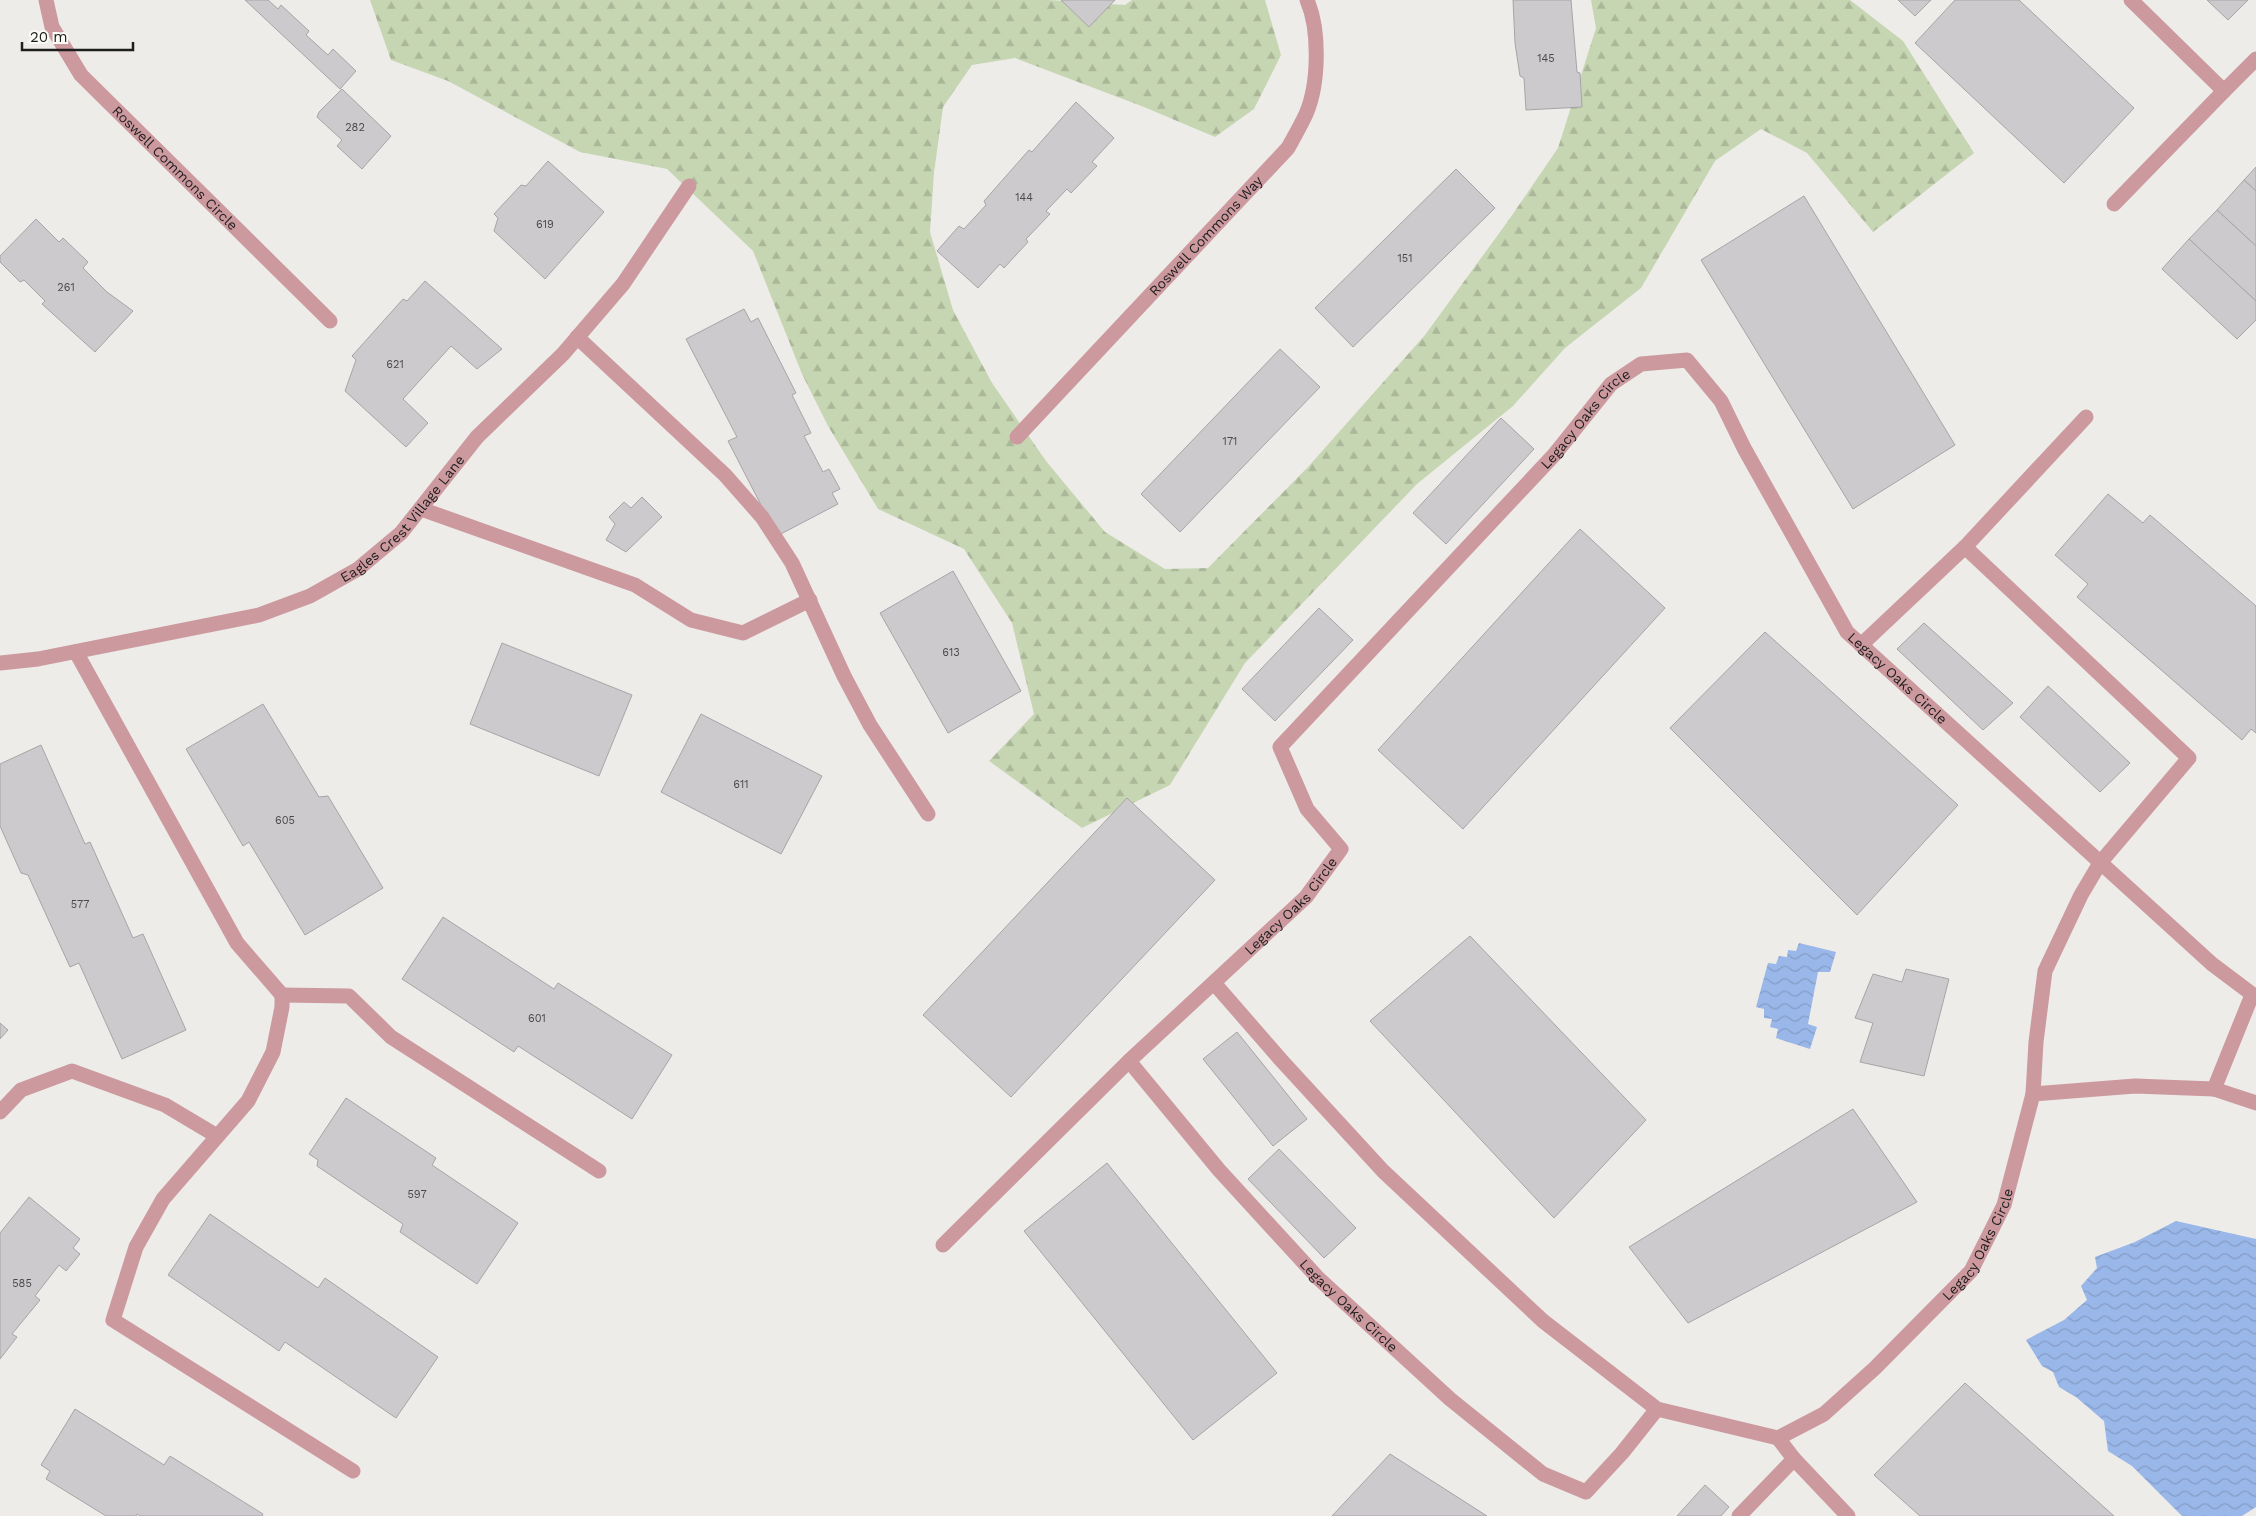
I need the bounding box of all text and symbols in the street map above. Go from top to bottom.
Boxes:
scale bar [22,20,134,52]
text: 20 m [30,28,68,46]
house number: 145 [1537,52,1555,65]
street label: Roswell Commons Circle [109,103,241,233]
house number: 282 [345,121,365,134]
street label: Roswell Commons Way [1146,172,1266,299]
house number: 144 [1015,191,1033,204]
house number: 619 [536,218,554,231]
house number: 151 [1398,252,1412,265]
house number: 261 [57,281,75,294]
house number: 621 [386,358,404,371]
street label: Legacy Oaks Circle [1537,366,1633,472]
house number: 171 [1223,435,1237,448]
street label: Eagles Crest Village Lane [337,452,468,585]
street label: Legacy Oaks Circle [1845,629,1950,727]
house number: 613 [942,646,960,659]
house number: 611 [733,778,749,791]
house number: 605 [275,814,295,827]
street label: Legacy Oaks Circle [1241,854,1340,958]
house number: 577 [71,898,89,911]
house number: 601 [528,1012,546,1025]
street label: Legacy Oaks Circle [1939,1187,2016,1303]
house number: 597 [407,1188,427,1201]
street label: Legacy Oaks Circle [1297,1256,1401,1355]
house number: 585 [12,1277,32,1290]

